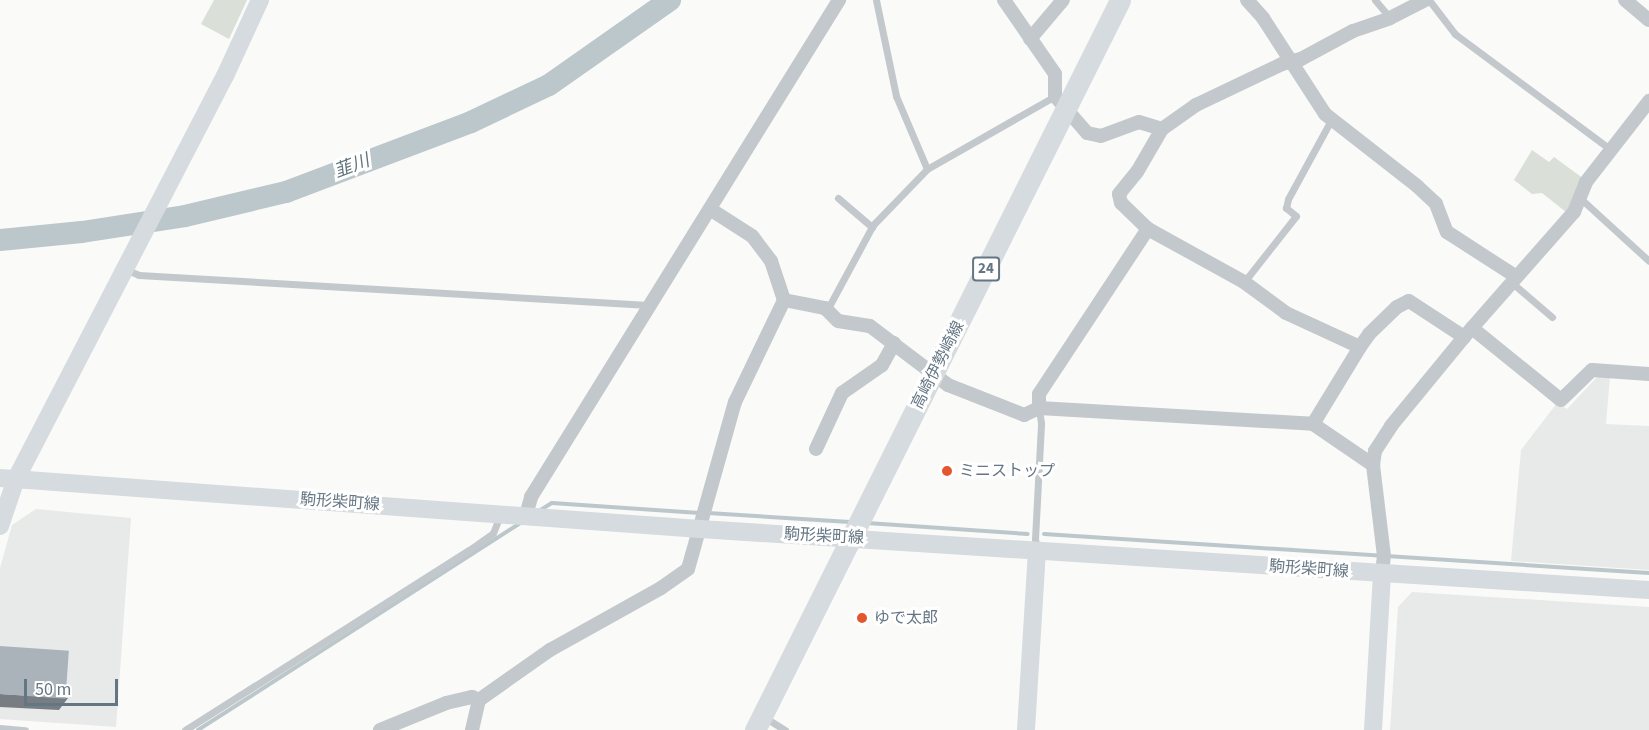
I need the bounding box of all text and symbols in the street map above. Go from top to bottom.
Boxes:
water label: 韮川 [331,150,373,184]
road number: 24 [971,257,1001,281]
street label: 高崎伊勢崎線 [908,318,968,412]
place label: ミニストップ [959,461,1055,481]
marker: ミニストップ [940,464,954,478]
street label: 駒形柴町線 [299,490,381,514]
street label: 駒形柴町線 [784,524,864,548]
street label: 駒形柴町線 [1268,557,1350,581]
place label: ゆで太郎 [874,608,938,628]
marker: ゆで太郎 [855,611,869,625]
scale bar [27,667,122,705]
text: 50 m [35,677,71,702]

